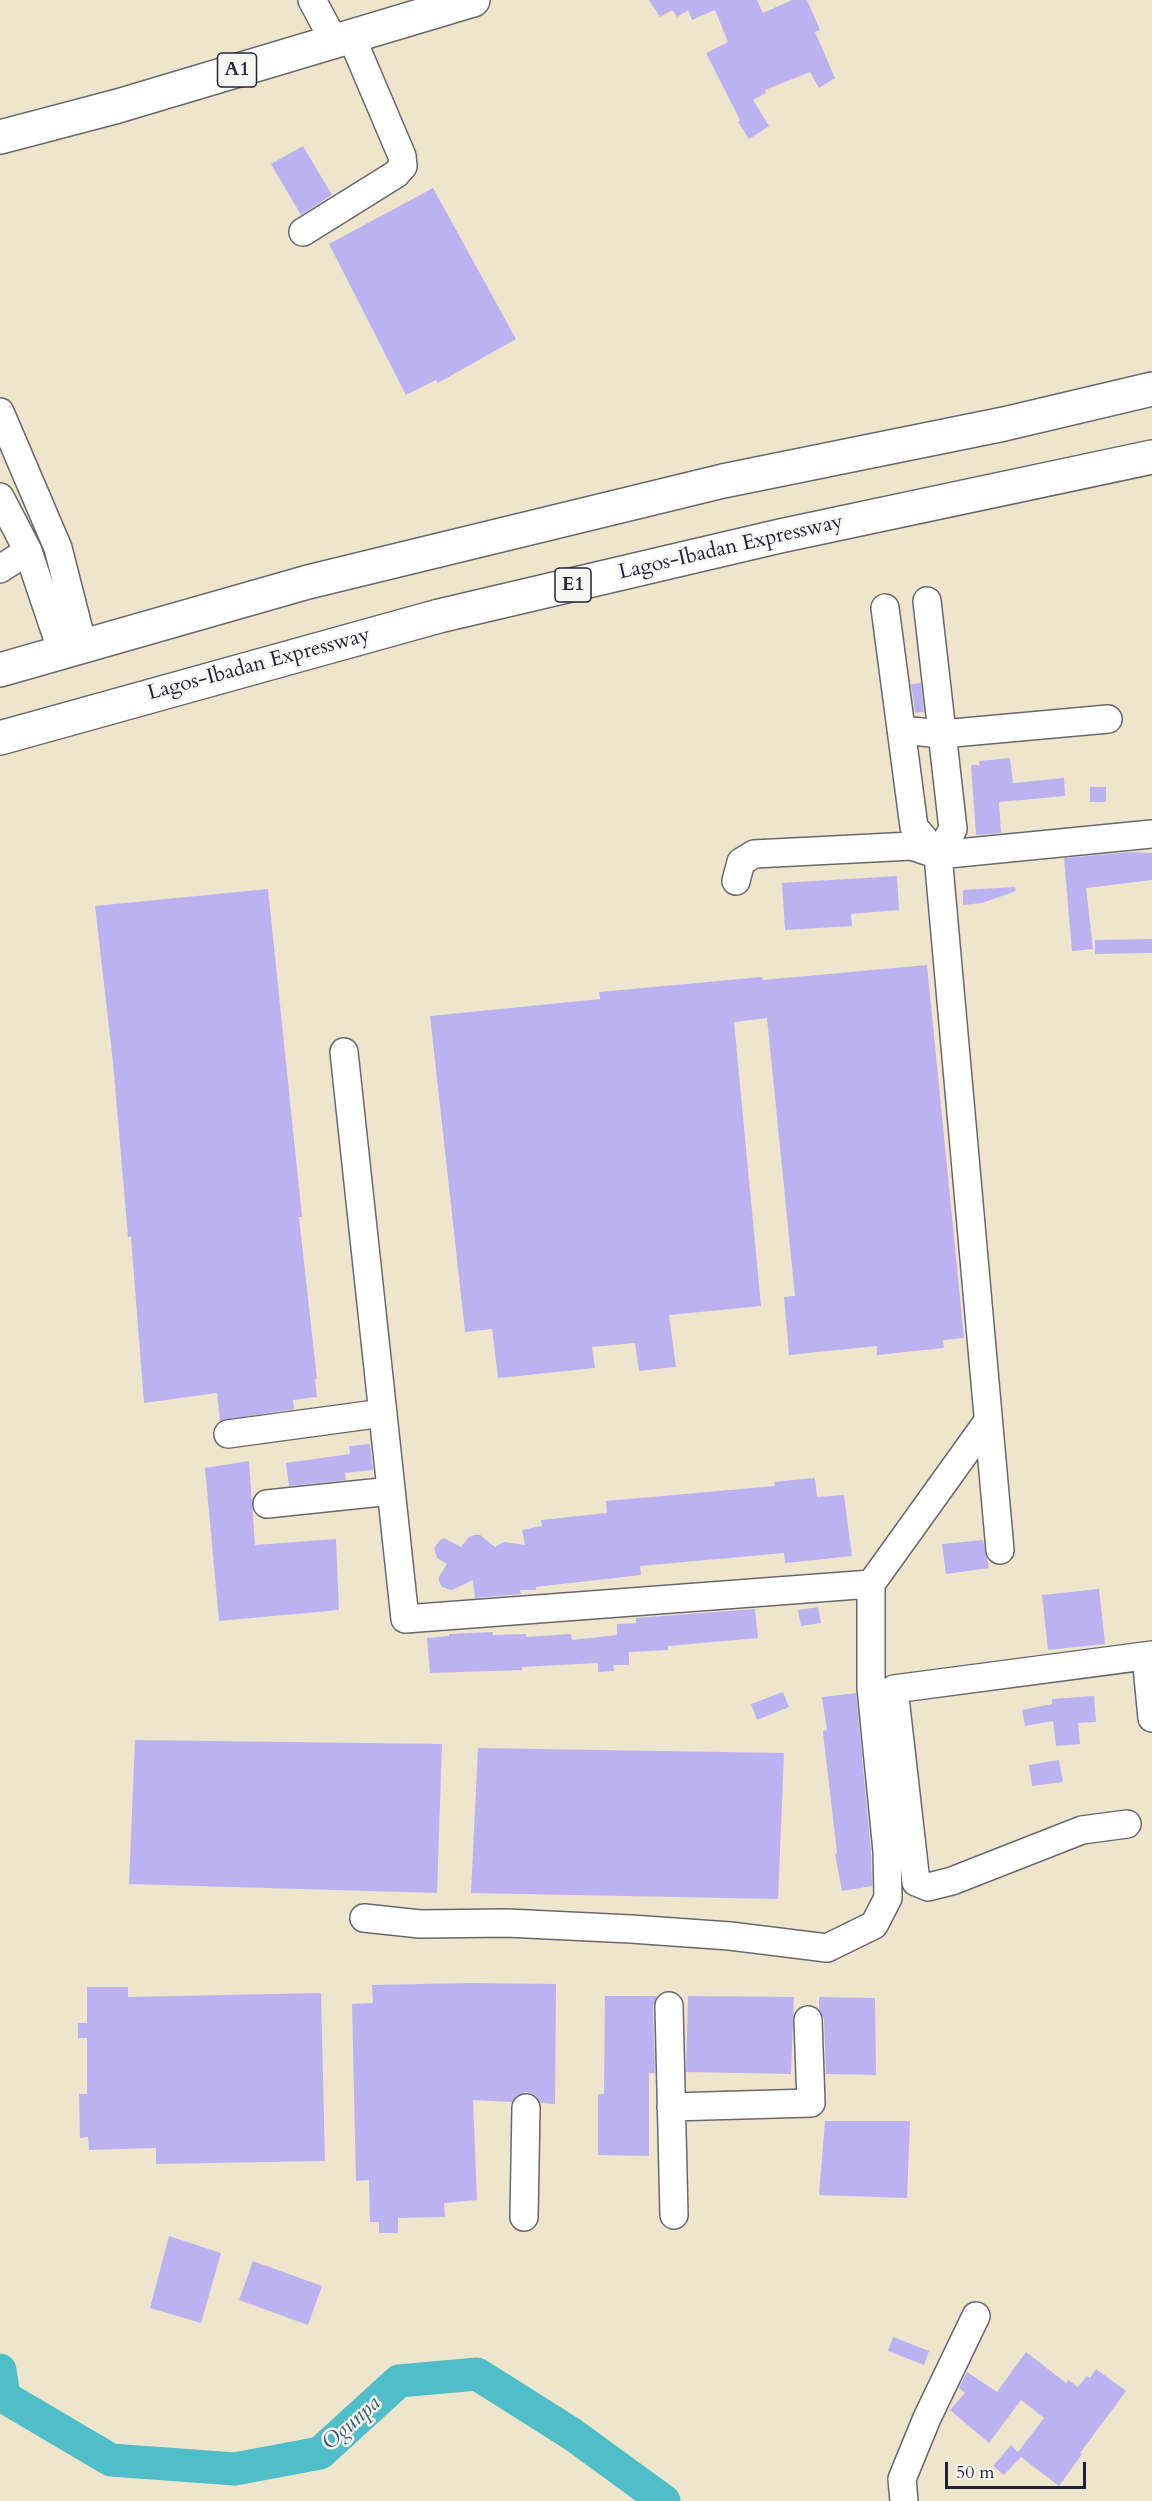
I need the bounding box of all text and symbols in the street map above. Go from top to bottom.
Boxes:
road number: A1 [218,53,256,87]
street label: Lagos-Ibadan Expressway [616,510,846,586]
road number: E1 [555,568,591,602]
street label: Lagos-Ibadan Expressway [145,623,373,707]
water label: Ogunpa [318,2391,386,2457]
scale bar [948,2450,1089,2488]
text: 50 m [956,2460,995,2485]

